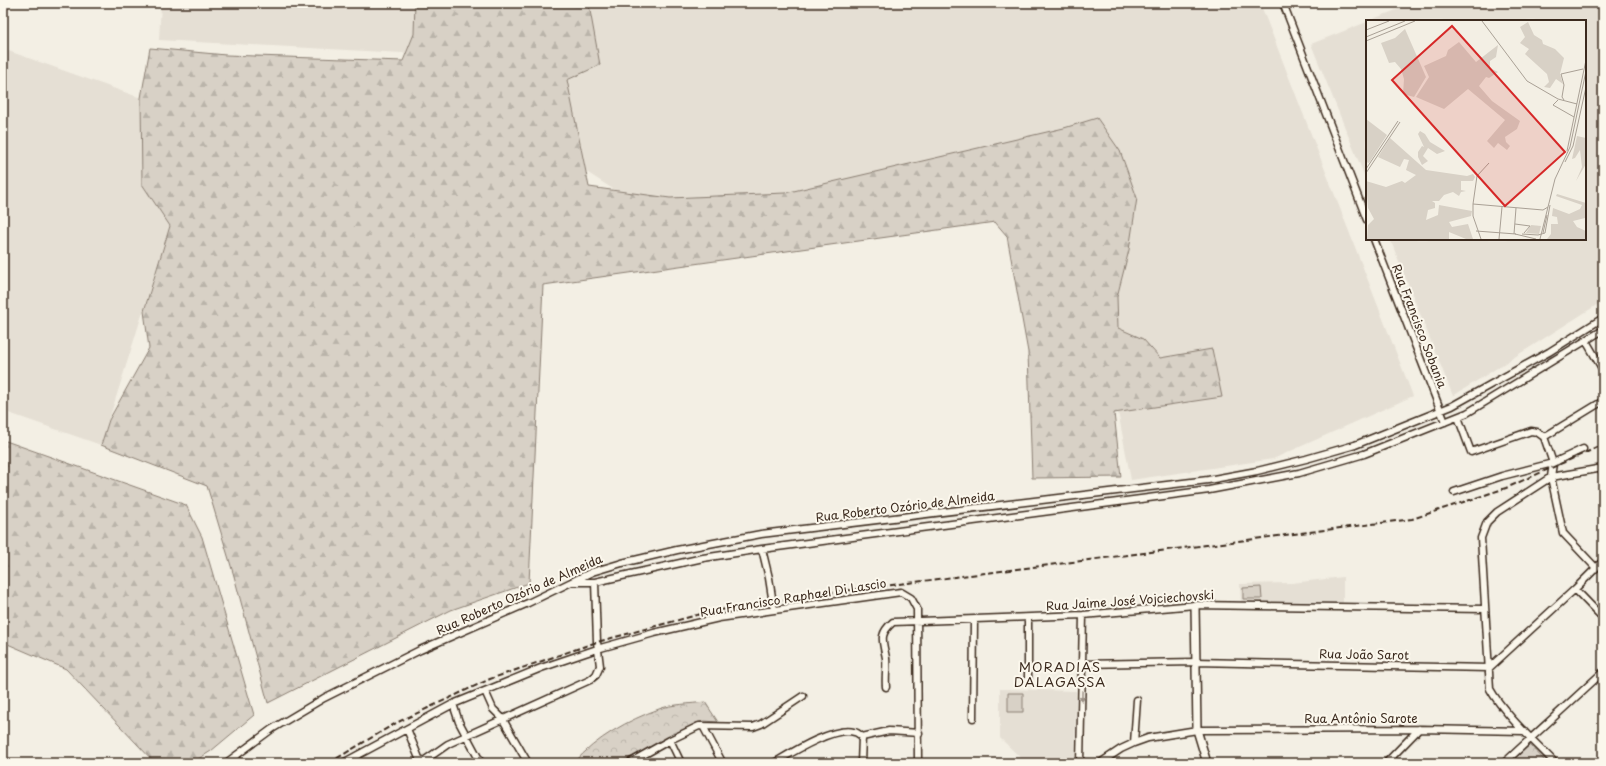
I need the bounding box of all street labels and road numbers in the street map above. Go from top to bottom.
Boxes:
street label: Rua Francisco Sobania [1388,261,1452,391]
street label: Rua Roberto Ozório de Almeida [814,486,996,526]
street label: Rua Roberto Ozório de Almeida [433,549,605,639]
street label: Rua Francisco Raphael Di Lascio [699,573,888,621]
street label: Rua Jaime José Vojciechovski [1045,585,1215,615]
street label: Rua João Sarot [1319,644,1409,664]
street label: Rua Antônio Sarote [1304,709,1418,727]

